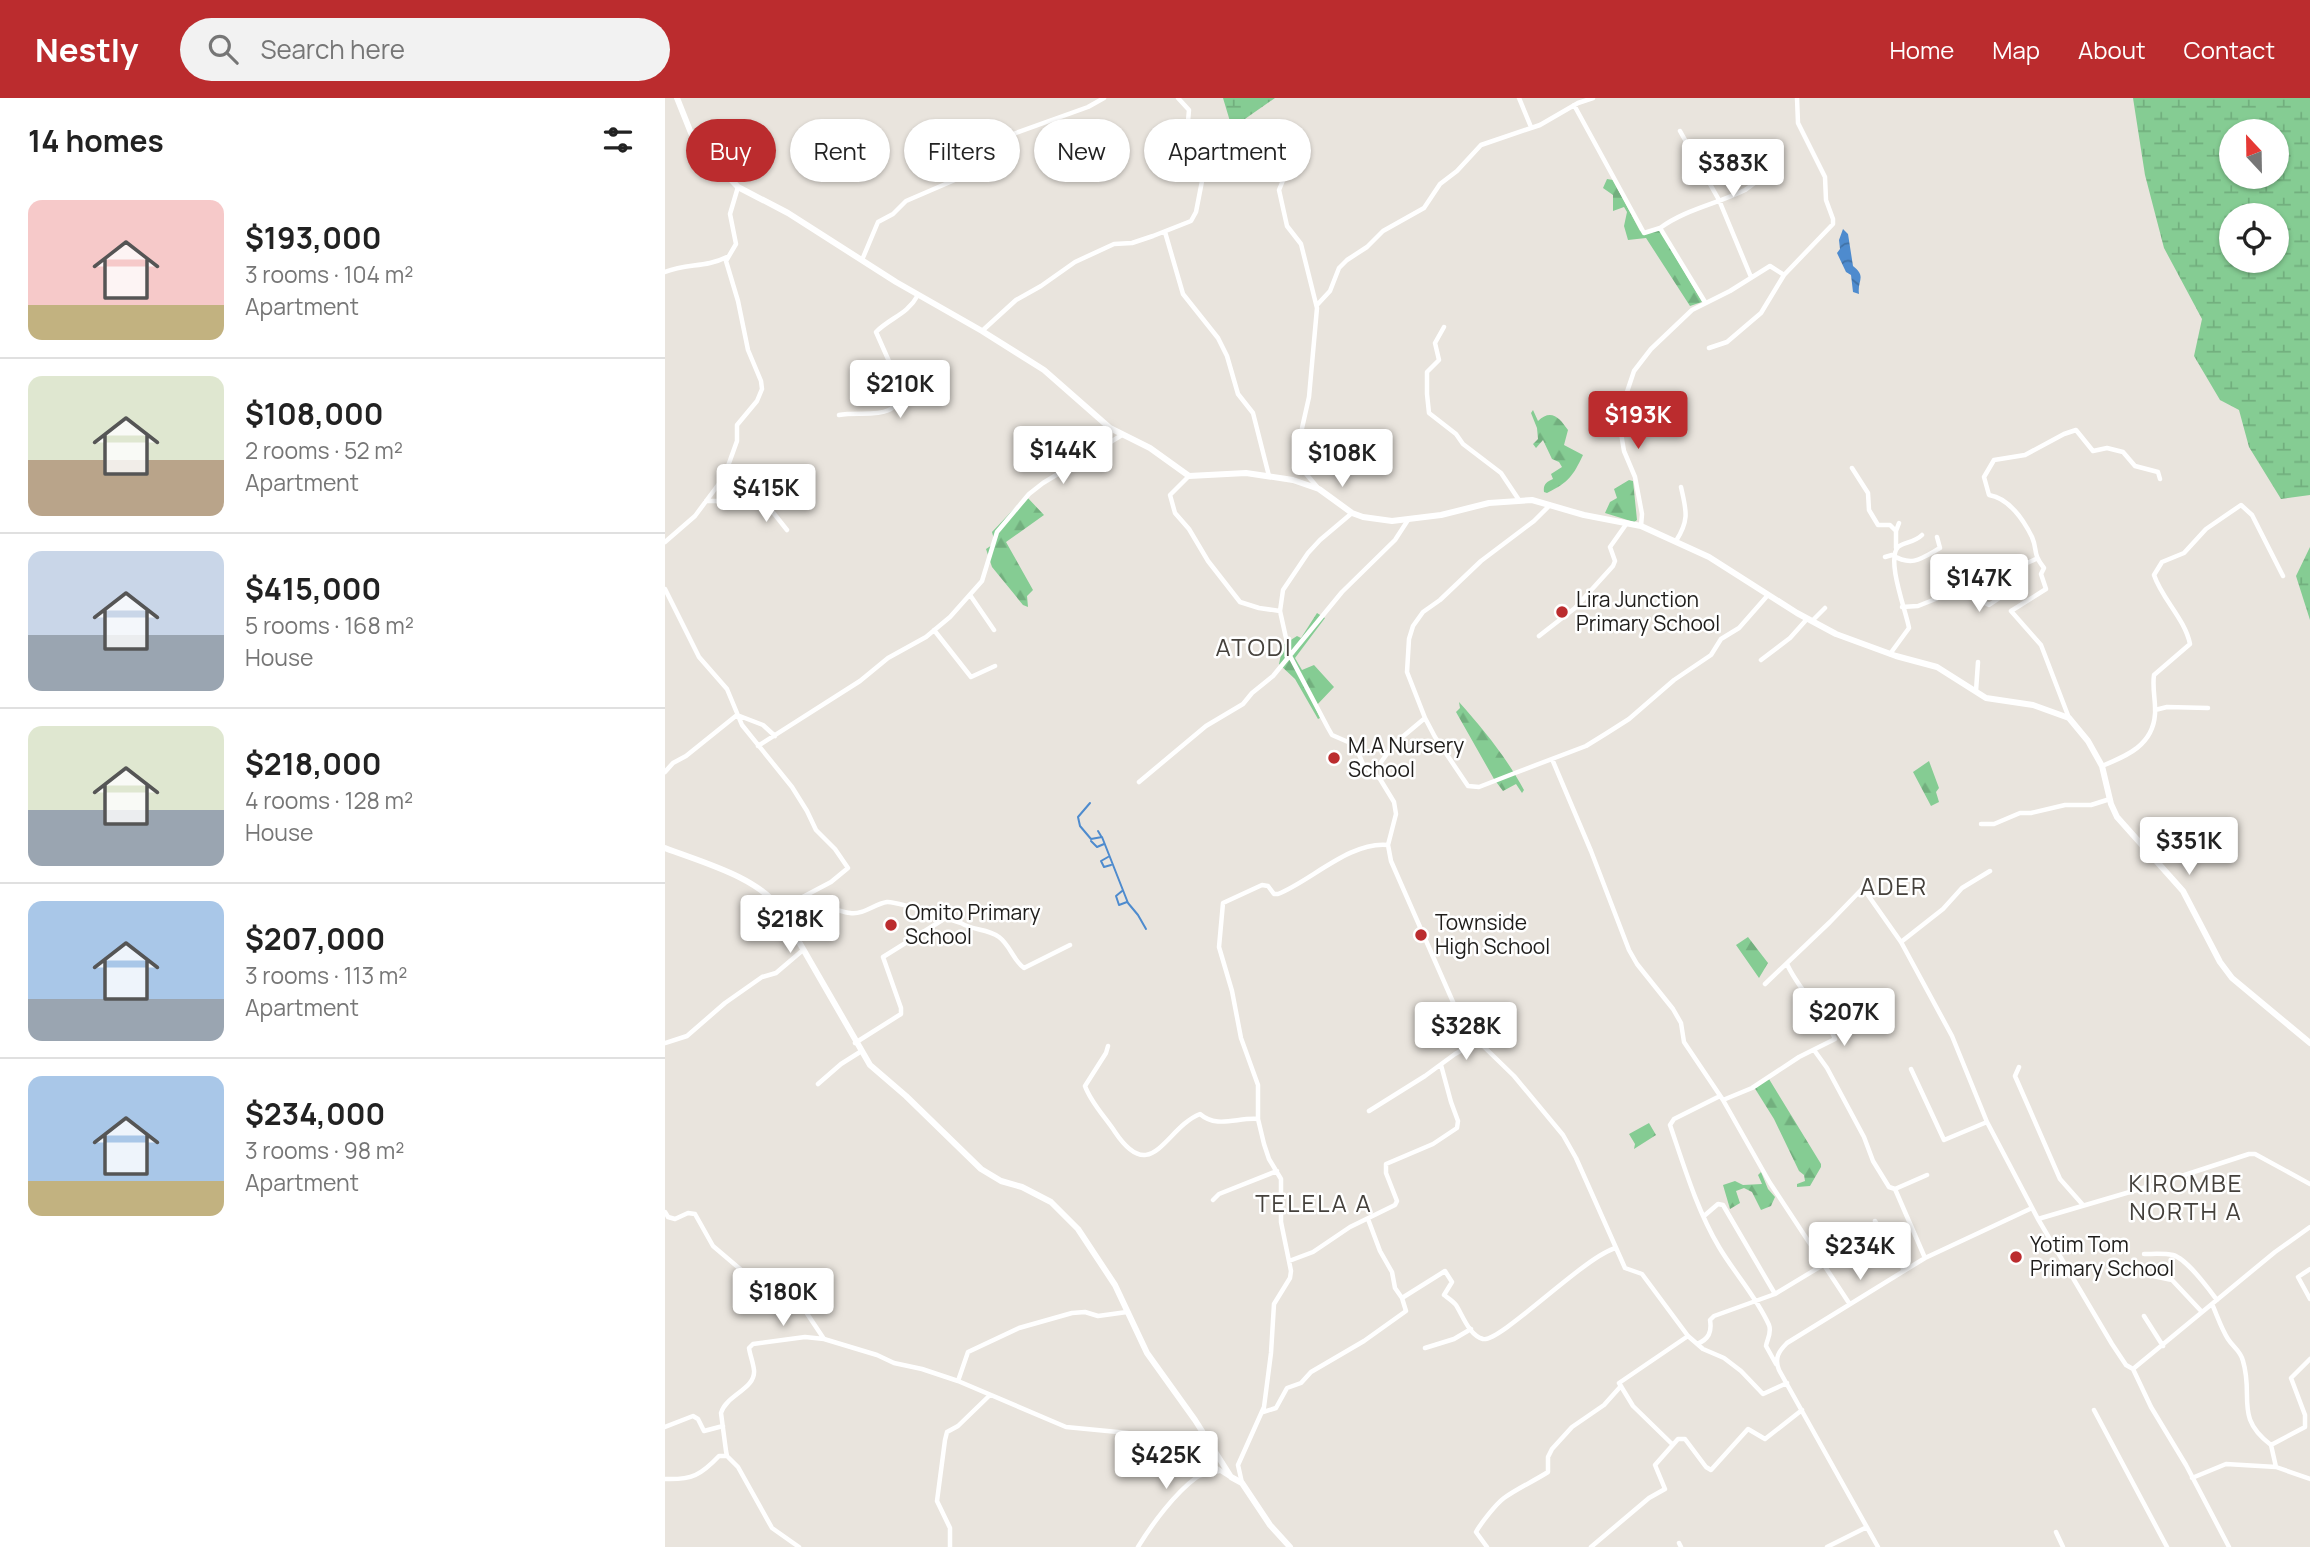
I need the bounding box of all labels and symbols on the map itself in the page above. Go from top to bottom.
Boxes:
north arrow [2219,119,2289,189]
pin: $383K [1684,140,1782,199]
pin: $210K [851,360,949,420]
pin: $193K [1589,392,1687,451]
pin: $144K [1014,426,1112,486]
pin: $108K [1293,430,1391,489]
pin: $415K [717,464,815,524]
pin: $147K [1930,554,2028,614]
place label: Lira Junction Primary School [1576,585,1720,637]
marker: Lira Junction Primary School [1554,604,1570,620]
district label: ATODI [1215,630,1293,663]
place label: M.A Nursery School [1348,731,1464,783]
marker: M.A Nursery School [1326,750,1342,766]
pin: $351K [2140,818,2238,877]
district label: ADER [1860,869,1928,902]
pin: $218K [741,896,839,955]
place label: Omito Primary School [905,898,1041,950]
place label: Townside High School [1435,908,1550,960]
marker: Omito Primary School [883,917,899,933]
marker: Townside High School [1413,927,1429,943]
pin: $207K [1795,988,1893,1048]
pin: $328K [1417,1002,1515,1062]
district label: KIROMBE NORTH A [2129,1166,2243,1227]
district label: TELELA A [1255,1186,1373,1219]
pin: $234K [1811,1222,1909,1282]
place label: Yotim Tom Primary School [2030,1230,2174,1282]
marker: Yotim Tom Primary School [2008,1249,2024,1265]
pin: $180K [734,1268,832,1328]
pin: $425K [1117,1432,1215,1491]

